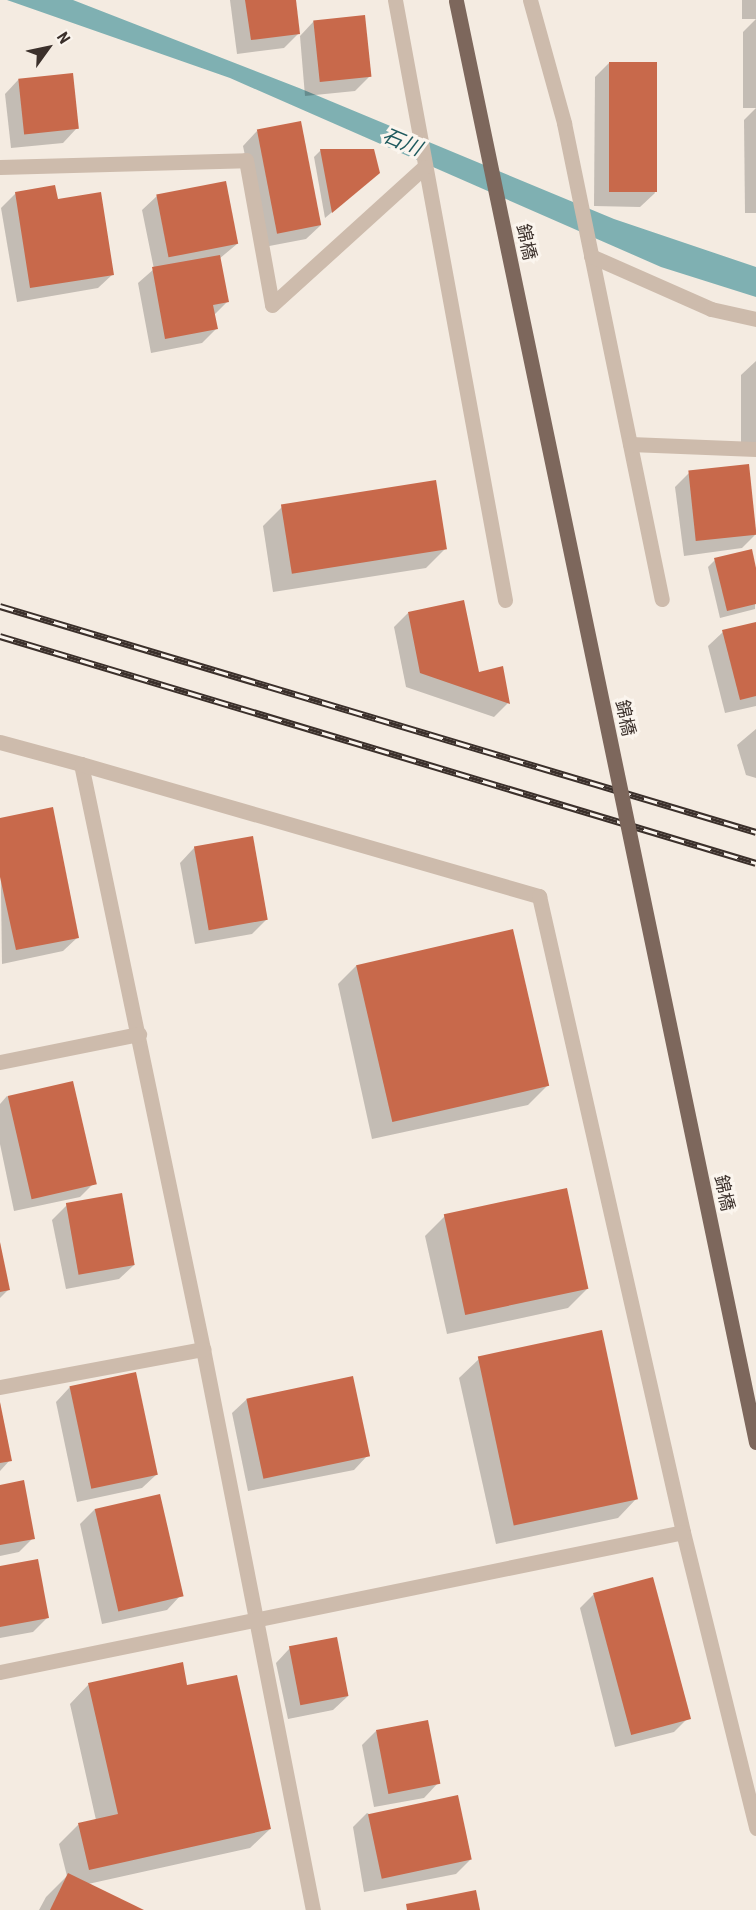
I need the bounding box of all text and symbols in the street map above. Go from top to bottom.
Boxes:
north arrow [18,18,78,78]
text: N [53,29,74,47]
water label: 石川 [379,123,425,161]
street label: 錦橋 [512,222,540,262]
street label: 錦橋 [611,698,639,738]
street label: 錦橋 [710,1173,738,1213]

